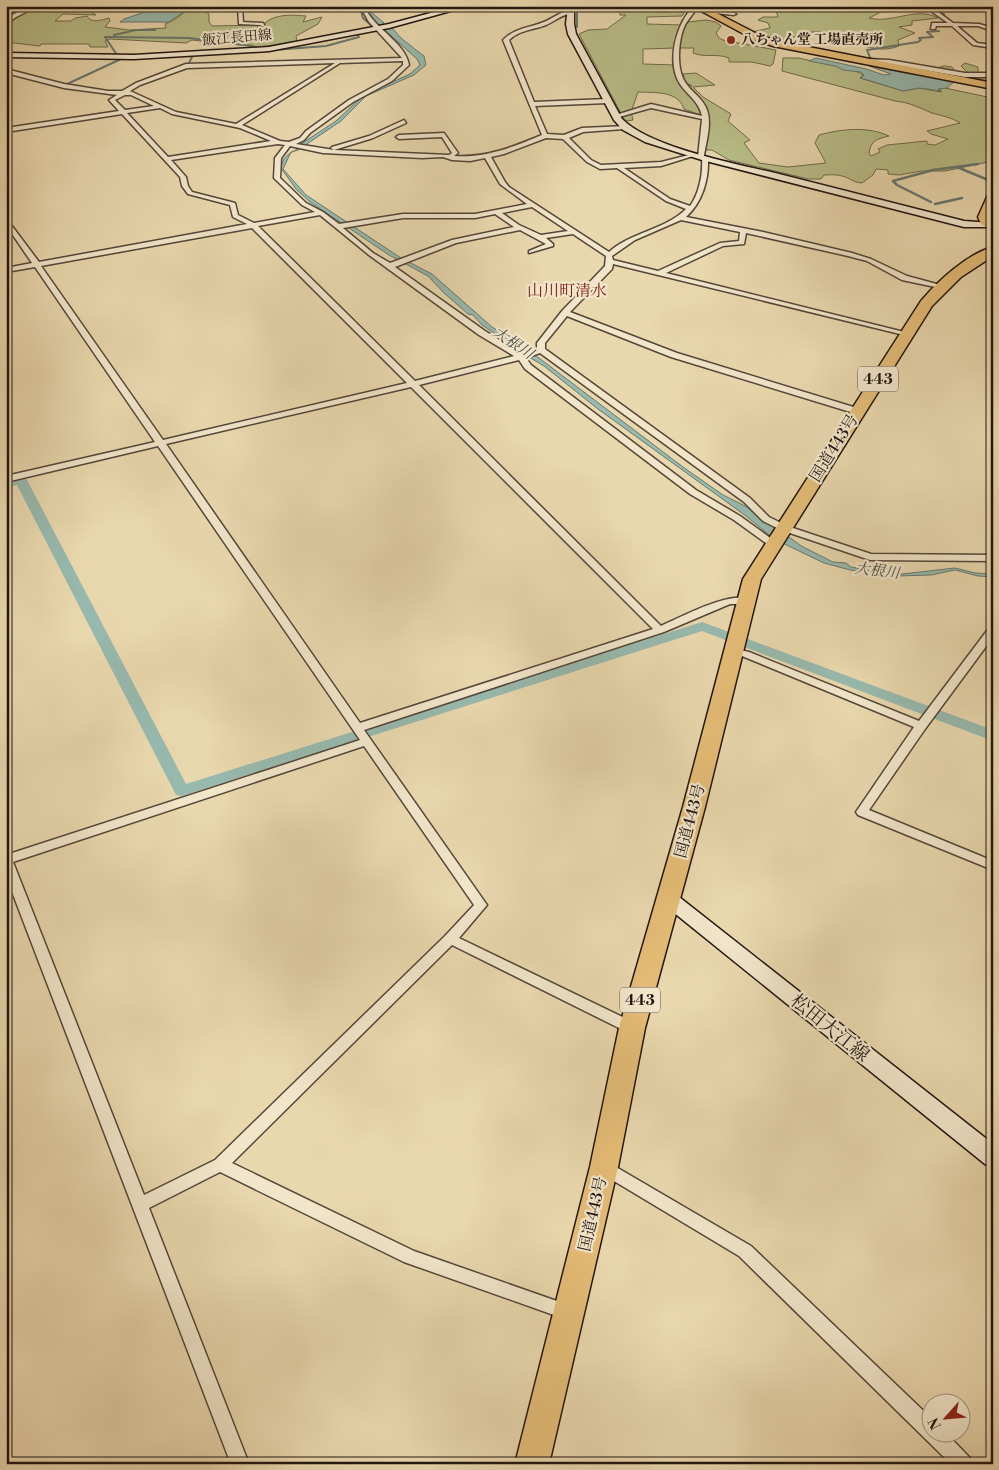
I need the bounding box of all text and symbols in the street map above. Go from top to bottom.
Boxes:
street label: 飯江長田線 [201,26,273,50]
place label: 八ちゃん堂 工場直売所 [741,31,883,49]
marker: 八ちゃん堂 工場直売所 [725,34,737,46]
district label: 山川町清水 [527,281,607,301]
water label: 大根川 [489,323,539,365]
road number: 443 [858,366,898,392]
street label: 国道443号 [805,410,863,486]
water label: 大根川 [854,559,902,583]
street label: 国道443号 [670,782,710,860]
road number: 443 [620,988,660,1012]
street label: 松田大江線 [786,989,874,1067]
street label: 国道443号 [575,1175,611,1253]
north arrow [922,1392,972,1442]
text: N [925,1414,946,1432]

